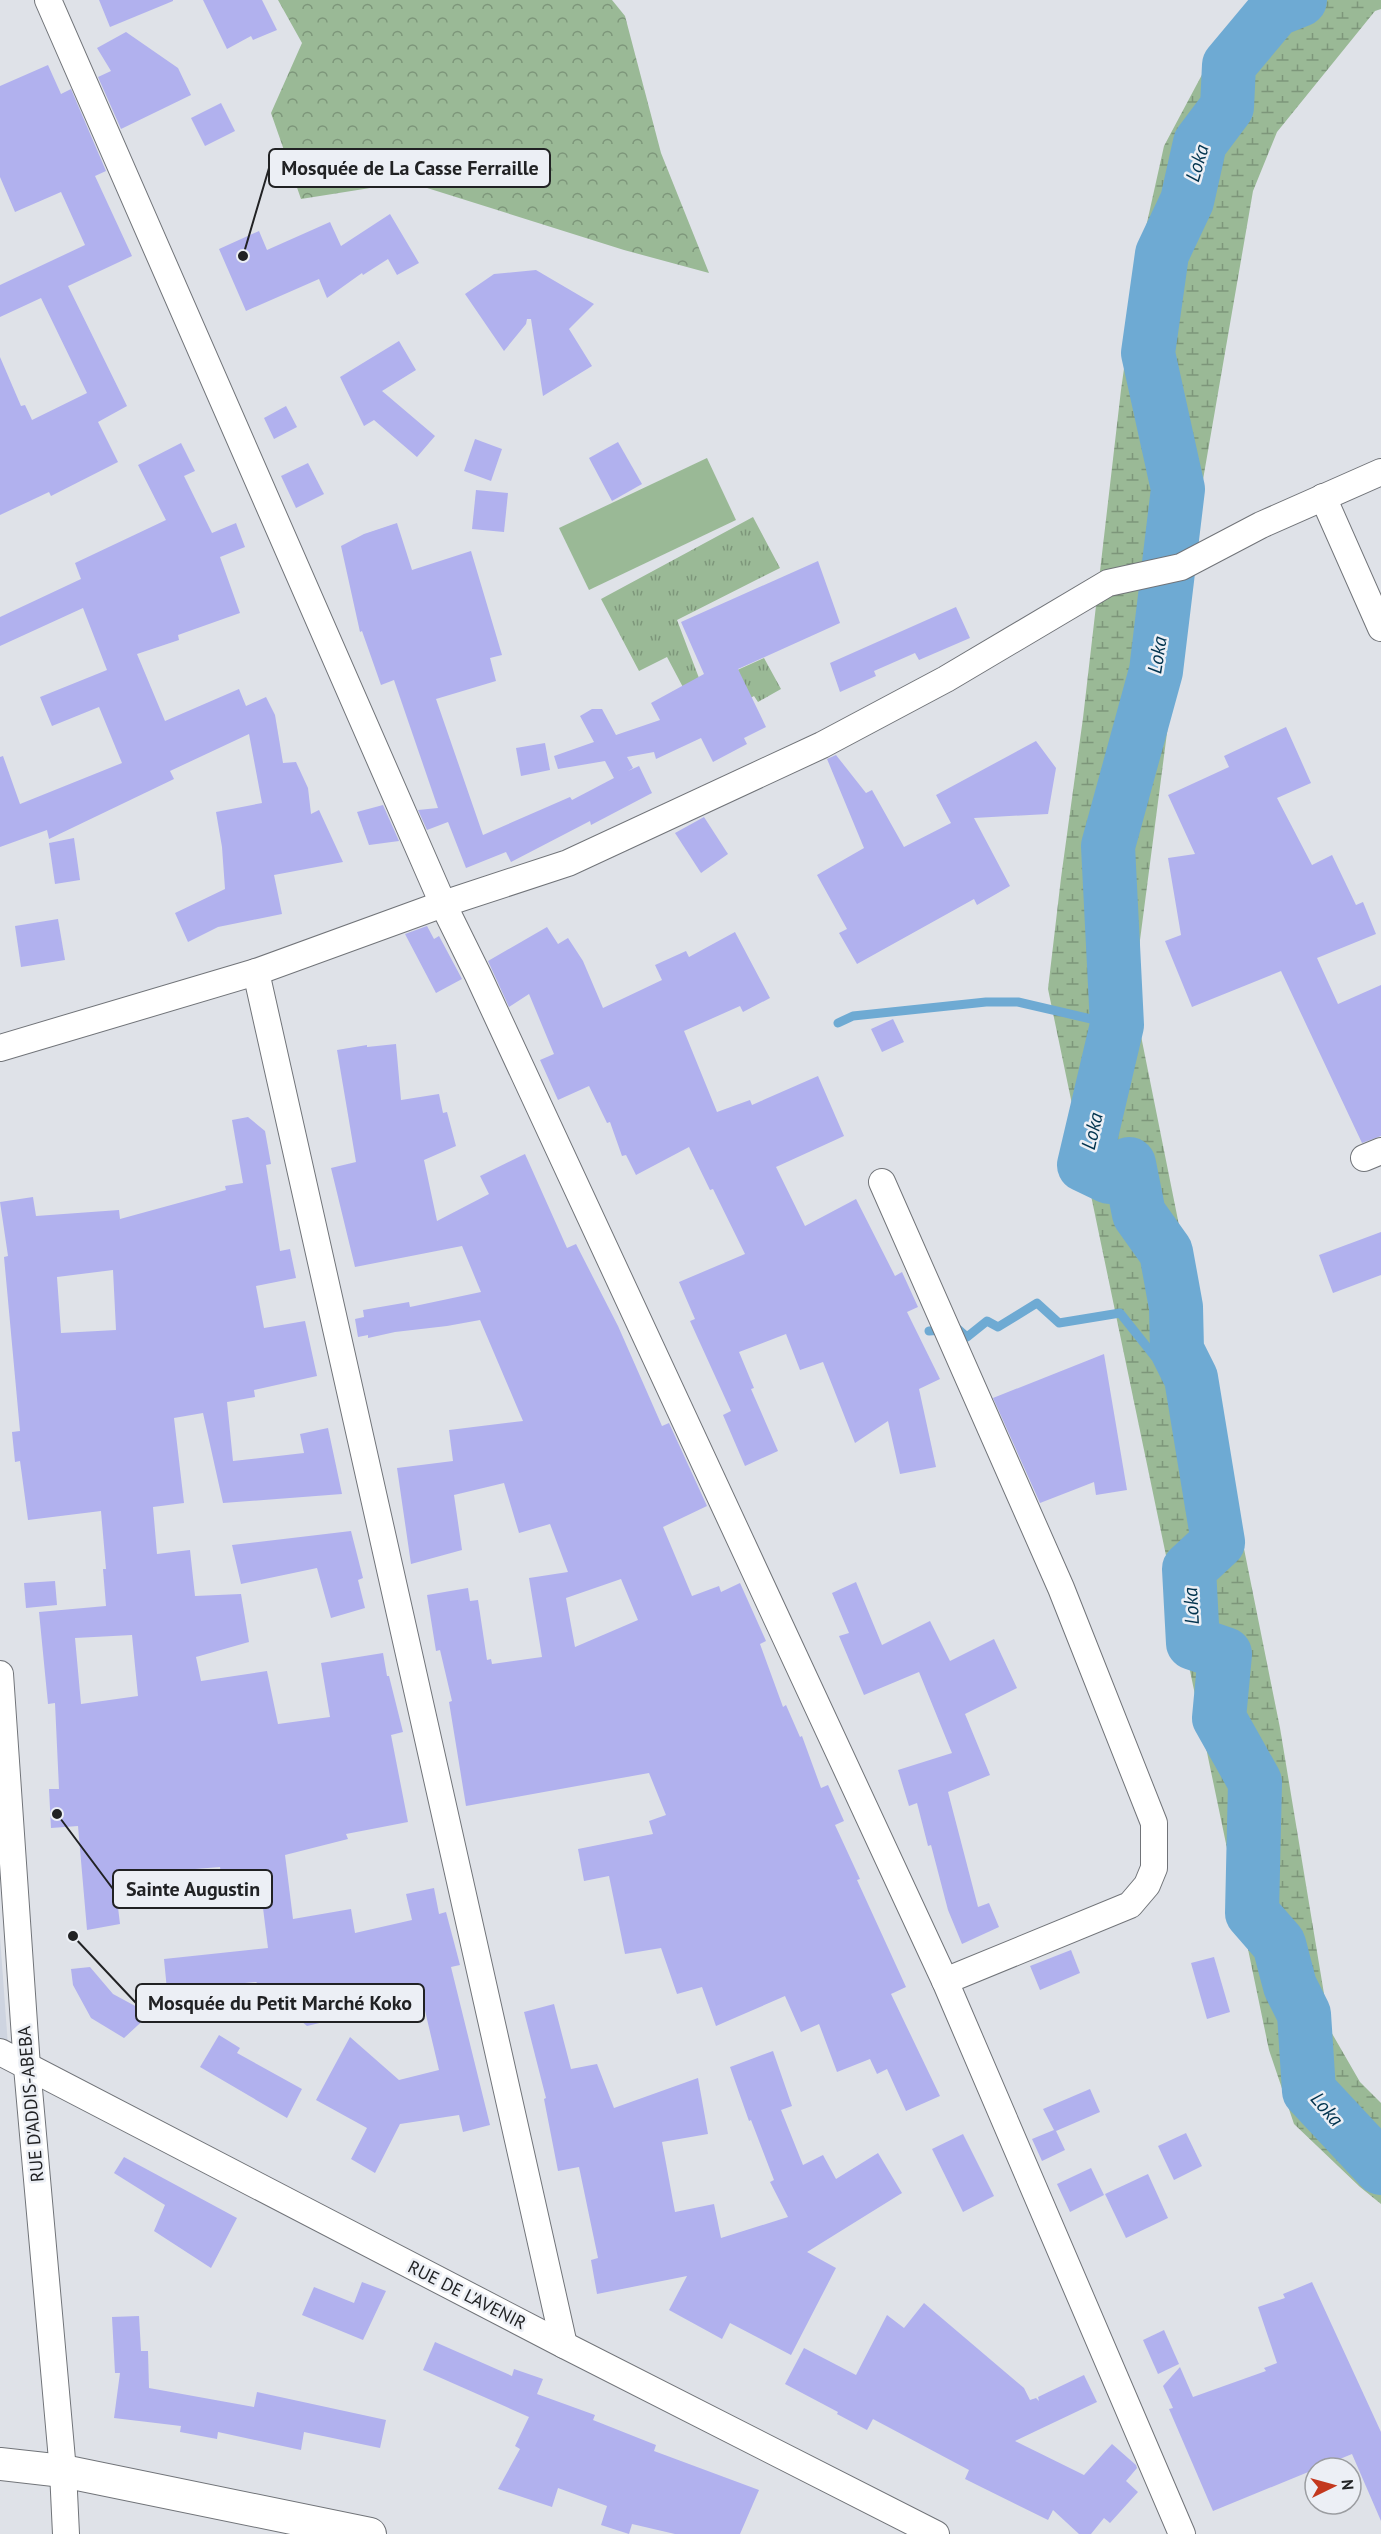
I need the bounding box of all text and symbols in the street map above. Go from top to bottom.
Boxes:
water label: Loka [1179,141,1215,185]
callout: Mosquée de La Casse Ferraille [269,149,550,187]
text: Mosquée de La Casse Ferraille [281,155,539,181]
water label: Loka [1141,634,1173,675]
water label: Loka [1075,1110,1109,1152]
water label: Loka [1177,1586,1205,1625]
callout: Sainte Augustin [113,1870,272,1908]
text: Sainte Augustin [126,1876,260,1902]
callout: Mosquée du Petit Marché Koko [136,1984,424,2022]
text: Mosquée du Petit Marché Koko [148,1990,412,2016]
street label: RUE D'ADDIS-ABEBA [12,2024,49,2183]
water label: Loka [1305,2086,1349,2132]
street label: RUE DE L'AVENIR [404,2255,530,2334]
north arrow [1303,2456,1363,2516]
text: N [1338,2479,1358,2491]

